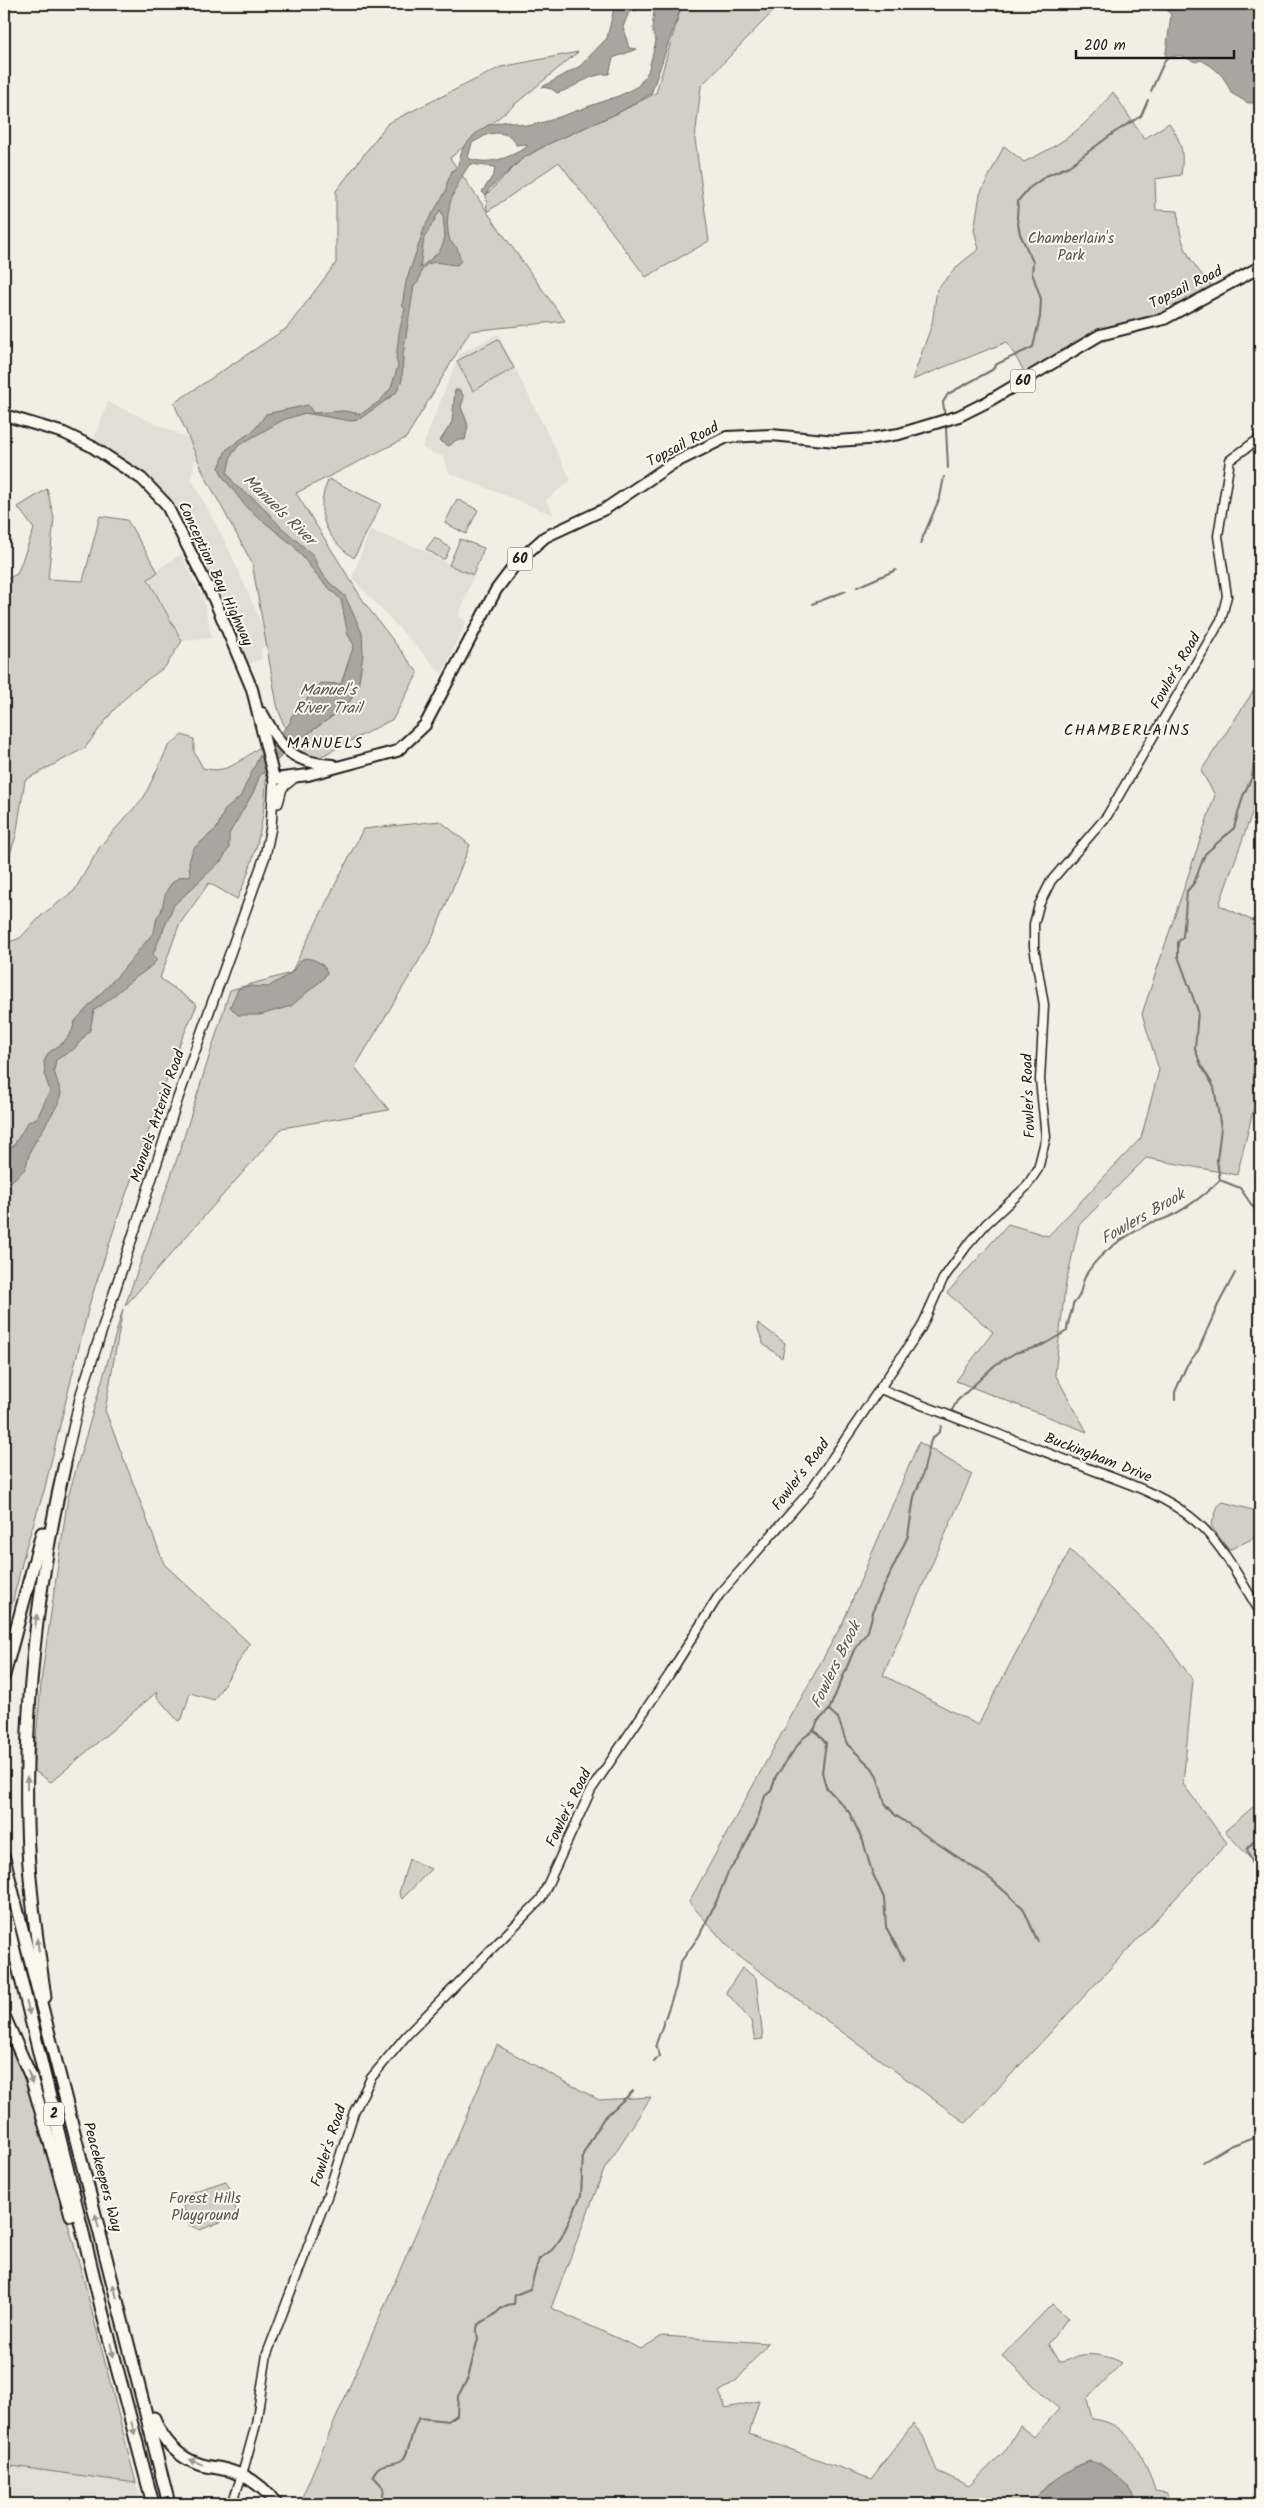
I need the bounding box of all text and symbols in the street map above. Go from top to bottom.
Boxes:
scale bar [1076,28,1234,60]
text: 200 m [1084,34,1126,58]
park label: Chamberlain's Park [1028,227,1115,268]
street label: Topsail Road [1145,260,1227,316]
road number: 60 [1010,370,1036,392]
street label: Topsail Road [643,416,724,474]
water label: Manuels River [237,469,324,554]
street label: Conception Bay Highway [171,498,259,651]
road number: 60 [508,548,532,570]
street label: Fowler's Road [1144,628,1208,714]
water label: Manuel's River Trail [294,678,365,721]
district label: CHAMBERLAINS [1064,718,1190,743]
district label: MANUELS [287,731,363,756]
street label: Manuels Arterial Road [124,1046,192,1186]
street label: Fowler's Road [1016,1053,1042,1139]
water label: Fowlers Brook [1096,1182,1192,1251]
street label: Buckingham Drive [1041,1426,1156,1490]
street label: Fowler's Road [766,1434,836,1516]
one-way arrow [32,1613,40,1629]
water label: Fowlers Brook [804,1615,869,1713]
street label: Fowler's Road [540,1764,599,1851]
one-way arrow [23,1775,31,1791]
one-way arrow [34,1937,42,1953]
one-way arrow [24,2000,32,2015]
one-way arrow [26,2070,34,2085]
street label: Fowler's Road [304,2101,354,2190]
road number: 2 [44,2102,64,2126]
street label: Peacekeepers Way [76,2119,128,2236]
park label: Forest Hills Playground [169,2187,242,2228]
one-way arrow [93,2213,101,2228]
one-way arrow [111,2283,119,2298]
one-way arrow [109,2343,117,2358]
one-way arrow [129,2421,137,2436]
one-way arrow [188,2458,203,2466]

